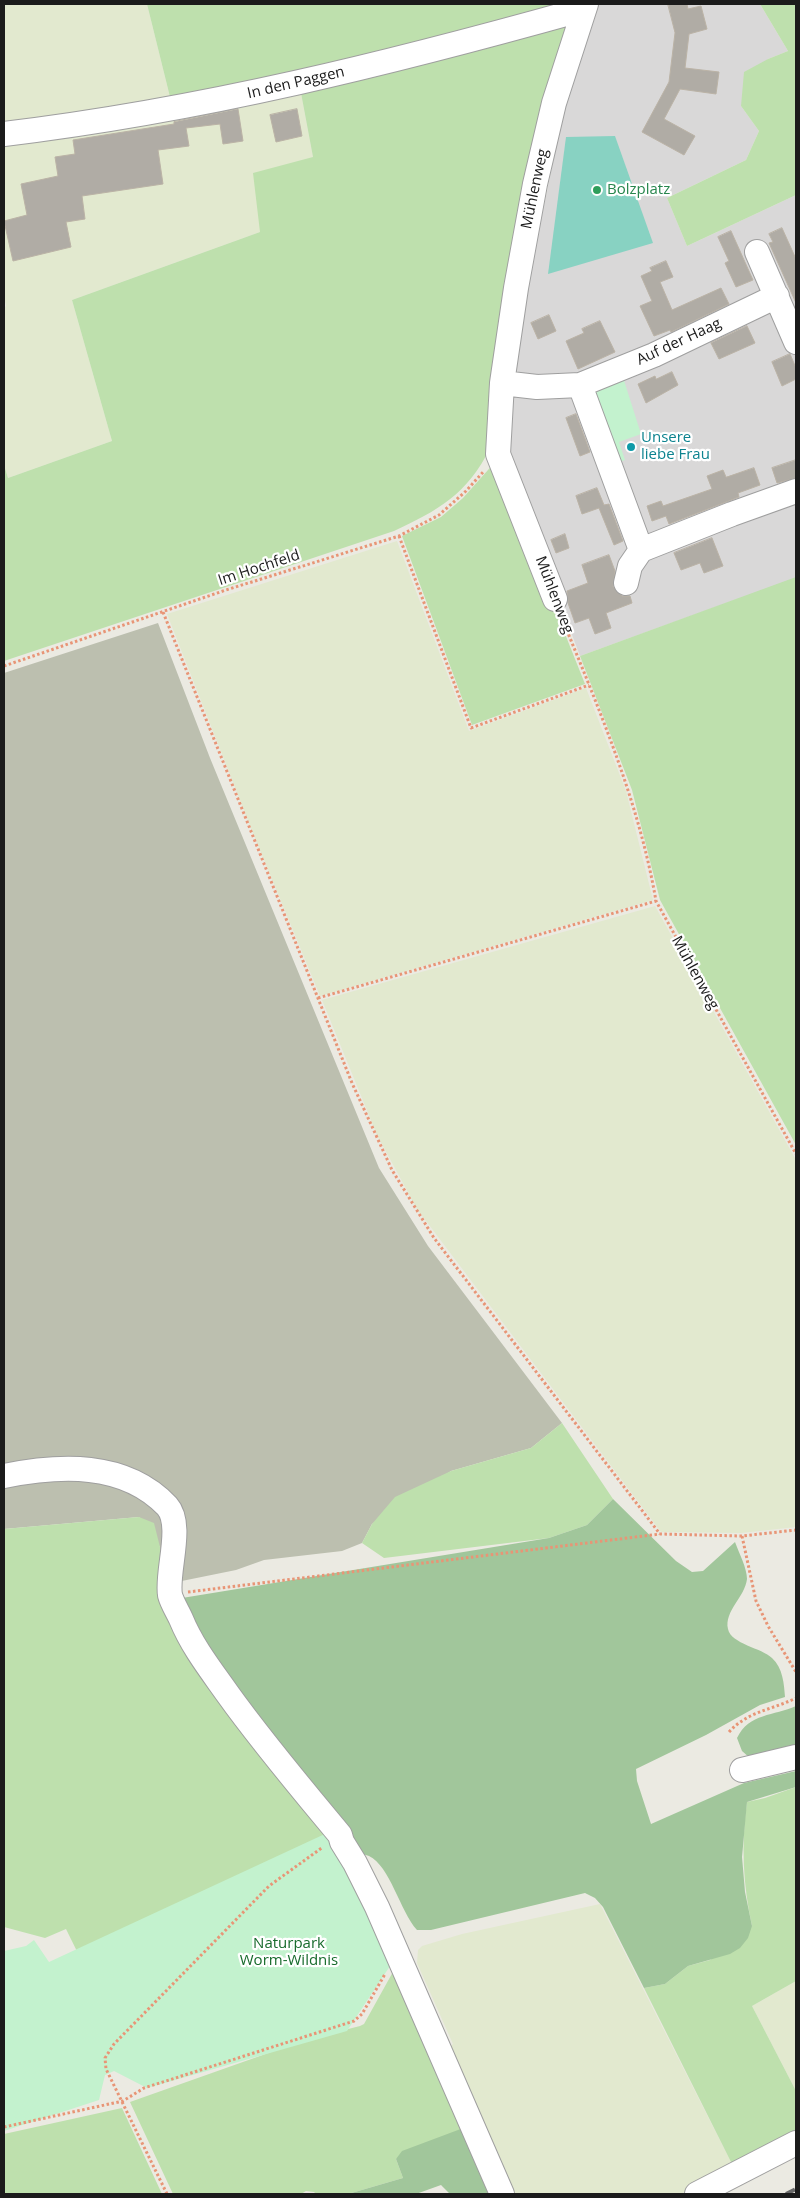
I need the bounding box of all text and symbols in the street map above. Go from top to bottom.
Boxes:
street label: In den Paggen [246,63,346,103]
street label: Mühlenweg [518,147,552,231]
place label: Bolzplatz [607,181,670,199]
marker: Bolzplatz [591,184,603,196]
street label: Auf der Haag [634,315,724,369]
place label: Unsere liebe Frau [641,429,710,464]
marker: Unsere liebe Frau [625,441,637,453]
street label: Im Hochfeld [216,546,302,590]
street label: Mühlenweg [531,554,577,636]
street label: Mühlenweg [667,933,723,1013]
park label: Naturpark Worm-Wildnis [240,1935,338,1970]

